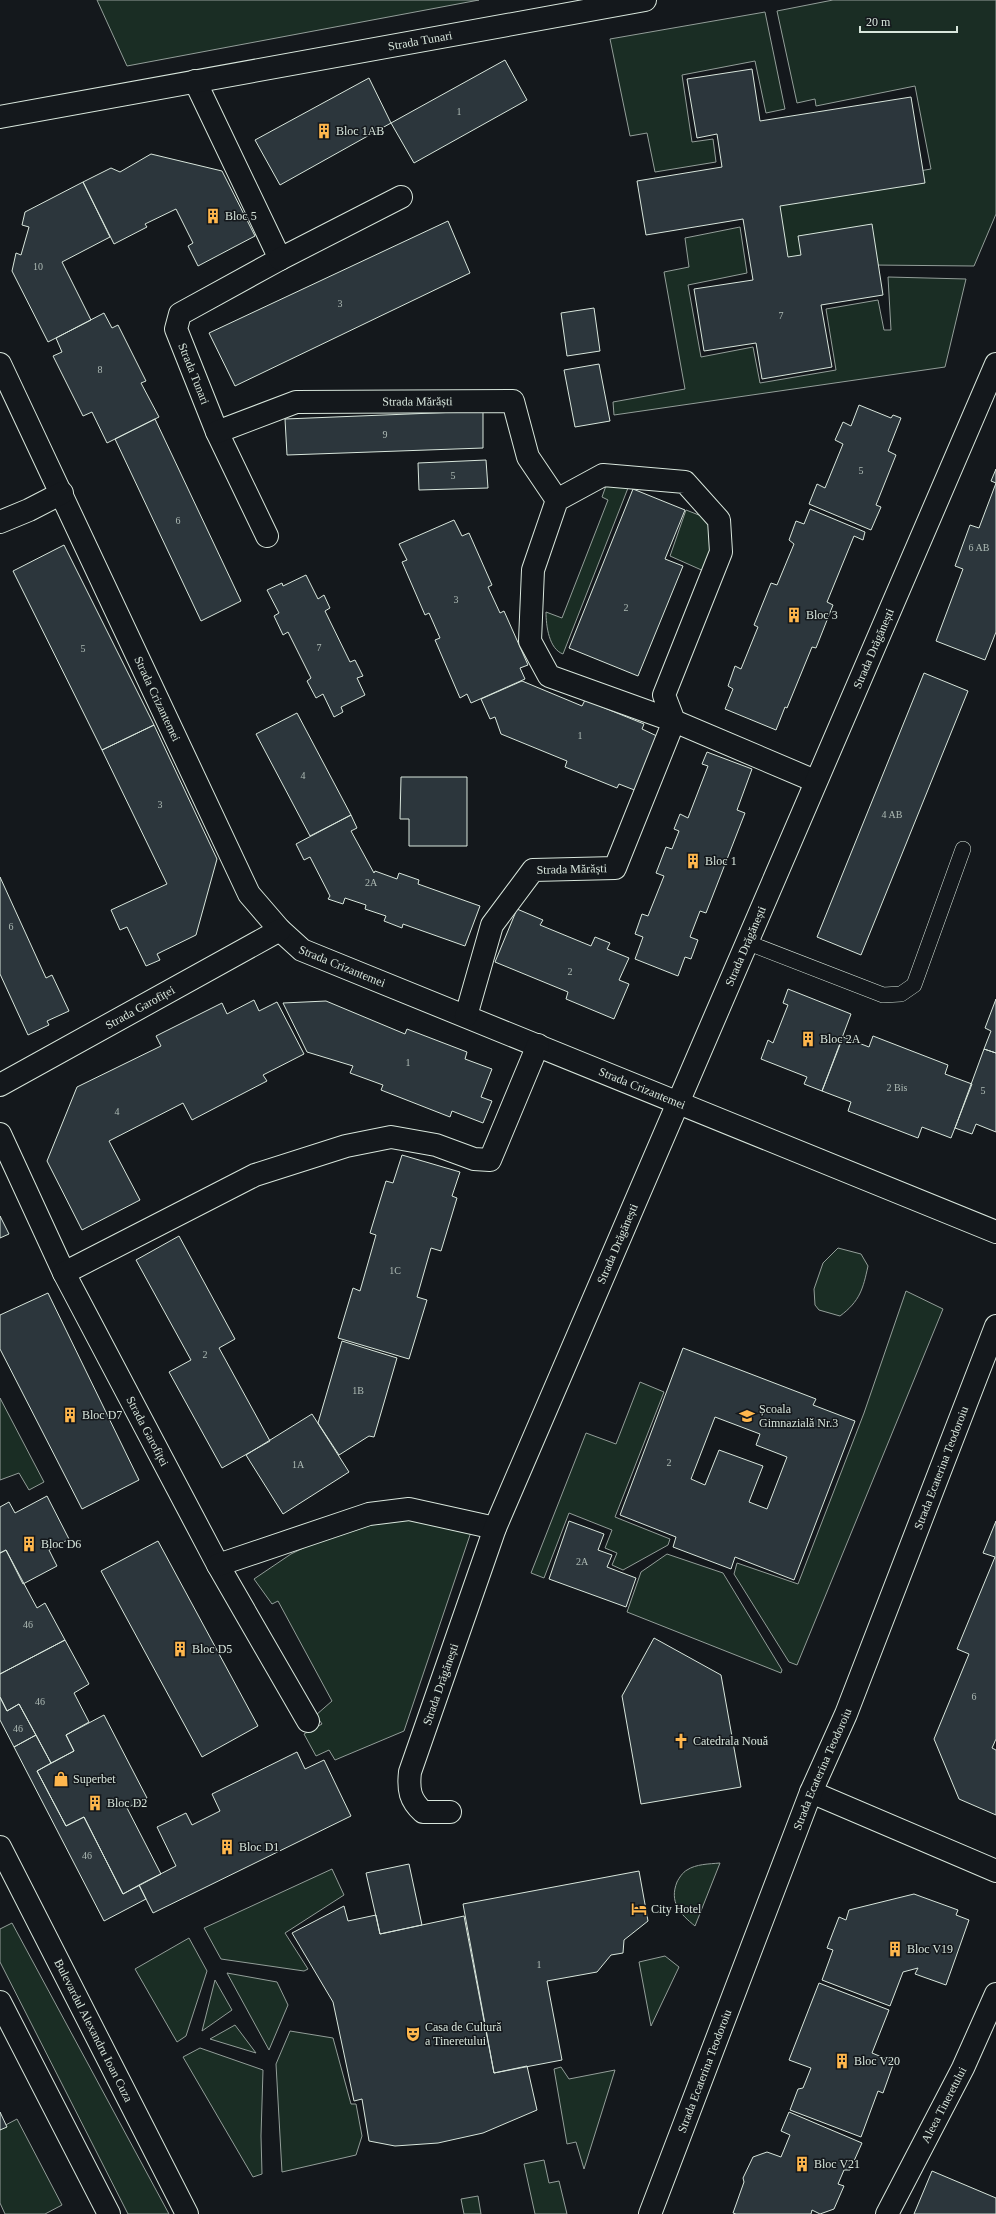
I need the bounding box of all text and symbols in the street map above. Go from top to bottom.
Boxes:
scale bar [860,8,957,34]
text: 20 m [866,15,891,29]
street label: Strada Tunari [387,28,454,53]
house number: 1 [457,106,462,117]
building icon: Bloc 1AB [315,122,333,140]
place label: Bloc 1AB [336,124,384,138]
building icon: Bloc 5 [204,207,222,225]
place label: Bloc 5 [225,209,257,223]
house number: 10 [33,261,43,272]
house number: 3 [338,298,343,309]
house number: 7 [779,310,784,321]
street label: Strada Tunari [175,341,213,407]
house number: 8 [98,364,103,375]
street label: Strada Mărăști [382,394,453,409]
house number: 9 [383,429,388,440]
house number: 5 [859,465,864,476]
house number: 5 [451,470,456,481]
house number: 6 [176,515,181,526]
house number: 6 AB [969,542,990,553]
house number: 3 [454,594,459,605]
house number: 2 [624,602,629,613]
building icon: Bloc 3 [785,606,803,624]
street label: Strada Drăgănești [850,606,897,691]
place label: Bloc 3 [806,608,838,622]
house number: 7 [317,642,322,653]
house number: 5 [81,643,86,654]
street label: Strada Crizantemei [131,654,184,744]
house number: 1 [578,730,583,741]
house number: 4 [301,770,306,781]
house number: 3 [158,799,163,810]
house number: 4 AB [882,809,903,820]
building icon: Bloc 1 [684,852,702,870]
place label: Bloc 1 [705,854,737,868]
street label: Strada Mărăști [536,861,608,877]
house number: 2A [365,877,378,888]
street label: Strada Drăgănești [722,903,769,988]
house number: 6 [9,921,14,932]
street label: Strada Crizantemei [297,942,388,990]
house number: 2 [568,966,573,977]
street label: Strada Garofiței [103,982,178,1032]
building icon: Bloc 2A [799,1030,817,1048]
place label: Bloc 2A [820,1032,861,1046]
house number: 1 [406,1057,411,1068]
street label: Strada Crizantemei [597,1064,688,1112]
house number: 2 Bis [887,1082,908,1093]
house number: 5 [981,1085,986,1096]
house number: 4 [115,1106,120,1117]
street label: Strada Drăgănești [594,1201,641,1286]
house number: 1C [389,1265,401,1276]
house number: 2 [203,1349,208,1360]
house number: 1B [352,1385,364,1396]
street label: Strada Garofiței [123,1394,172,1469]
place label: Școala Gimnazială Nr.3 [759,1402,838,1430]
street label: Strada Ecaterina Teodoroiu [911,1404,971,1532]
building icon: Bloc D7 [61,1406,79,1424]
school or university icon: Școala Gimnazială Nr.3 [738,1407,756,1425]
place label: Bloc D7 [82,1408,122,1422]
house number: 2 [667,1457,672,1468]
house number: 1A [292,1459,305,1470]
building icon: Bloc D6 [20,1535,38,1553]
place label: Bloc D6 [41,1537,81,1551]
house number: 2A [576,1556,589,1567]
house number: 46 [23,1619,33,1630]
building icon: Bloc D5 [171,1640,189,1658]
street label: Strada Drăgănești [420,1641,461,1727]
place label: Bloc D5 [192,1642,232,1656]
house number: 6 [972,1691,977,1702]
house number: 46 [35,1696,45,1707]
street label: Strada Ecaterina Teodoroiu [790,1706,854,1832]
house number: 46 [13,1723,23,1734]
church icon: Catedrala Nouă [672,1732,690,1750]
place label: Catedrala Nouă [693,1734,769,1748]
shop icon: Superbet [52,1770,70,1788]
place label: Superbet [73,1772,116,1786]
building icon: Bloc D2 [86,1794,104,1812]
place label: Bloc D2 [107,1796,147,1810]
building icon: Bloc D1 [218,1838,236,1856]
place label: Bloc D1 [239,1840,279,1854]
house number: 46 [82,1850,92,1861]
hotel icon: City Hotel [630,1900,648,1918]
place label: City Hotel [651,1902,702,1916]
building icon: Bloc V19 [886,1940,904,1958]
place label: Bloc V19 [907,1942,953,1956]
street label: Bulevardul Alexandru Ioan Cuza [51,1957,136,2105]
house number: 1 [537,1959,542,1970]
street label: Strada Ecaterina Teodoroiu [675,2007,734,2135]
place label: Casa de Cultură a Tineretului [425,2020,502,2048]
theatre icon: Casa de Cultură a Tineretului [404,2025,422,2043]
building icon: Bloc V20 [833,2052,851,2070]
place label: Bloc V20 [854,2054,900,2068]
street label: Aleea Tineretului [918,2064,970,2145]
building icon: Bloc V21 [793,2155,811,2173]
place label: Bloc V21 [814,2157,860,2171]

